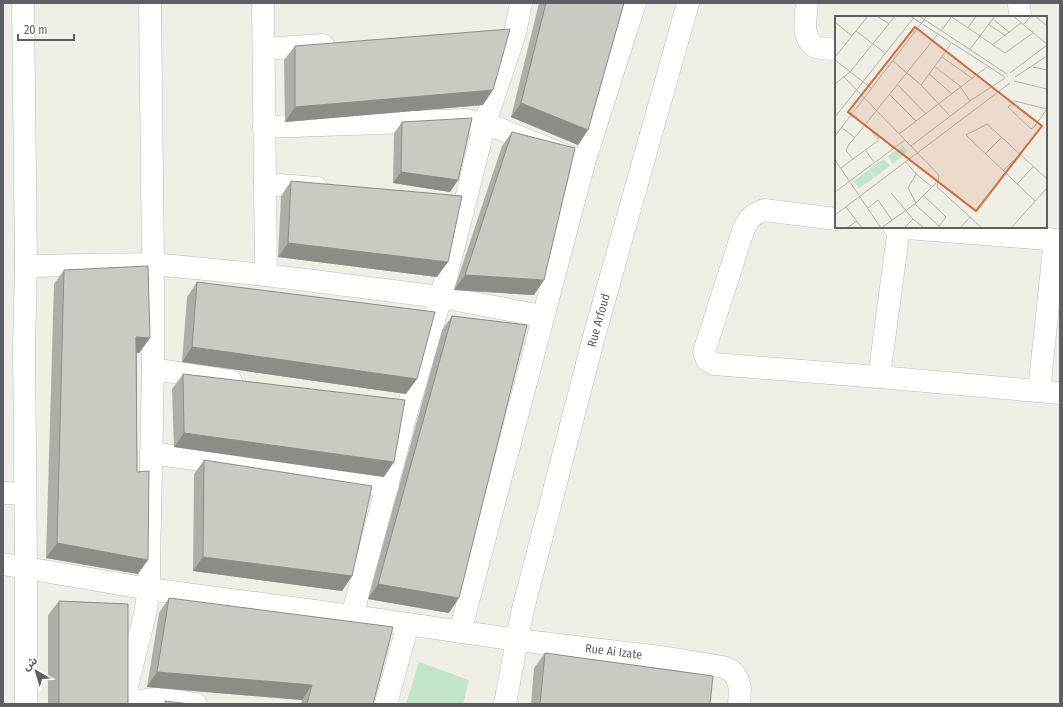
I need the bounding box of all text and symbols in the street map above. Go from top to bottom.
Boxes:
scale bar [18,16,74,42]
inset map [835,16,1047,228]
text: 20 m [24,23,48,37]
street label: Rue Arfoud [585,292,613,348]
street label: Rue Ai Izate [584,641,643,662]
north arrow [16,651,56,691]
text: ش [20,654,40,673]

